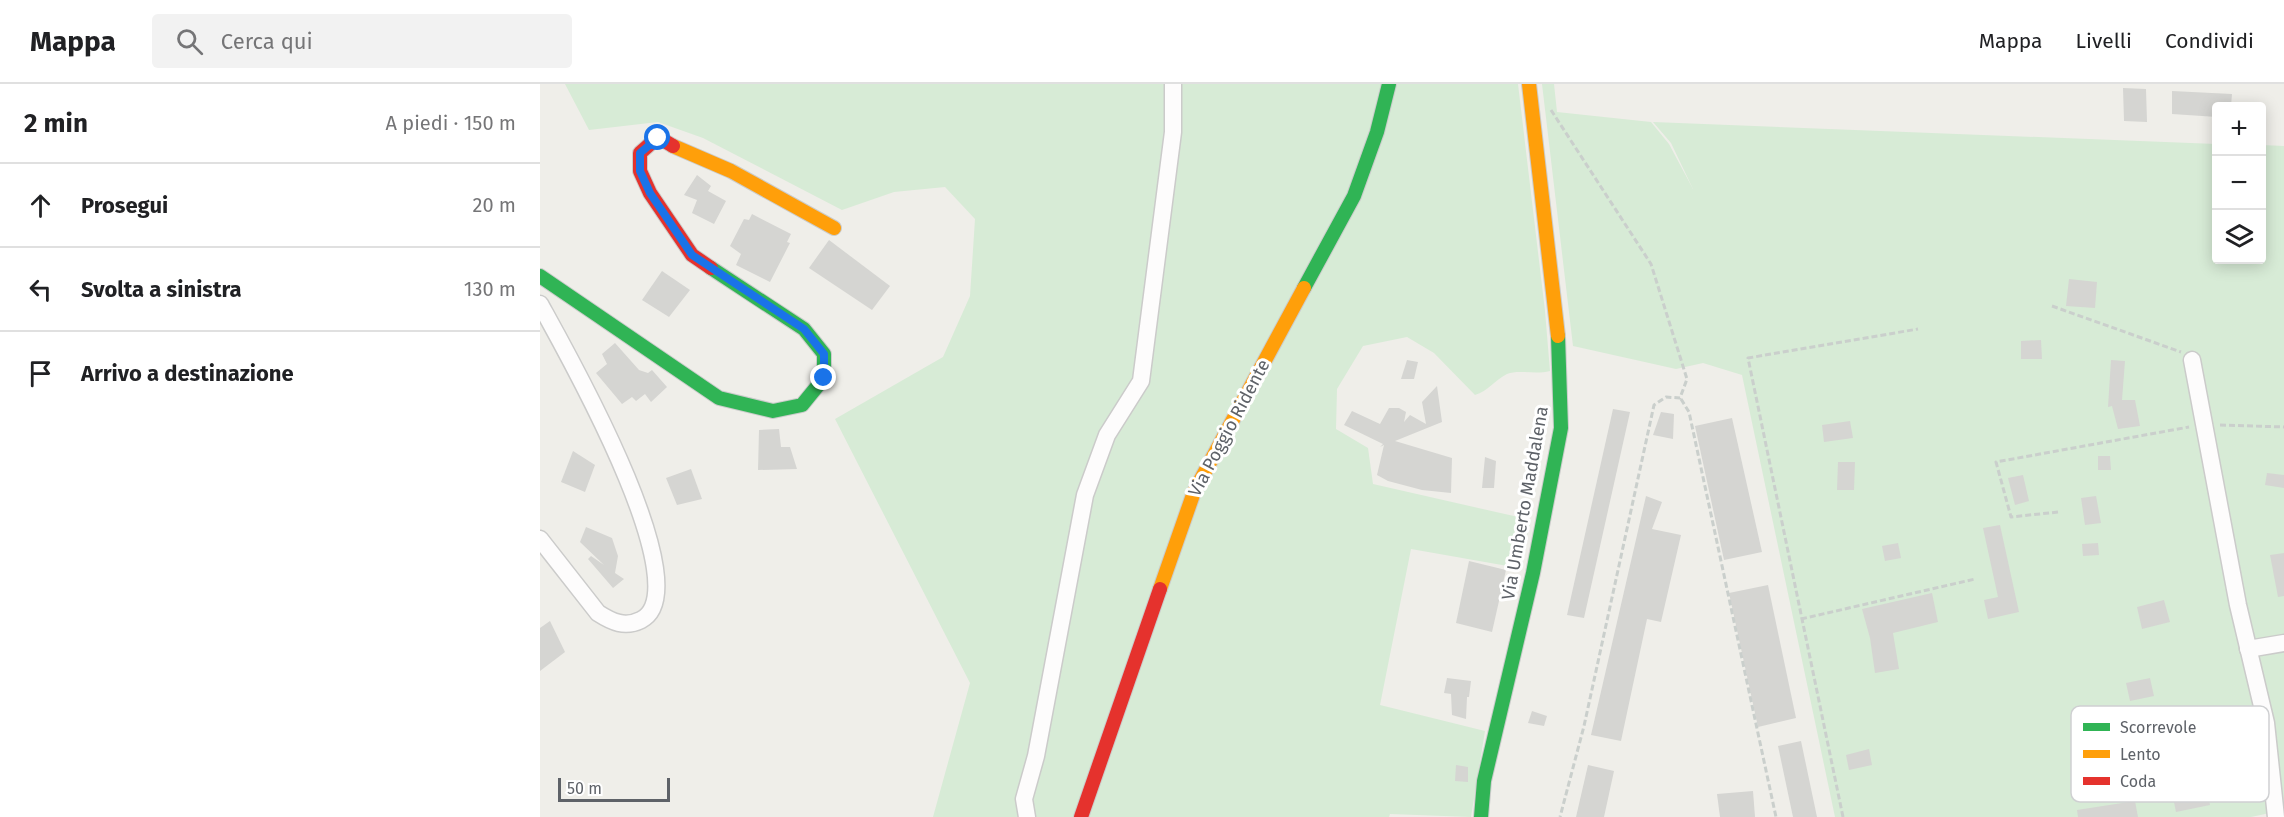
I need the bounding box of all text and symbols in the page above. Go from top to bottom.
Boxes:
search box [152,14,572,68]
text: Mappa [30,25,116,58]
icon: search [173,25,206,58]
text: Cerca qui [221,28,313,55]
text: Mappa [1979,28,2043,54]
text: Livelli [2076,28,2132,54]
text: Condividi [2165,28,2254,54]
map controls [2212,102,2266,264]
button: + [2212,102,2266,156]
text: 2 min [24,108,88,139]
text: A piedi · 150 m [386,111,516,135]
route start [644,124,670,150]
button: − [2212,156,2266,210]
icon: ahead [24,189,57,222]
text: Prosegui [81,192,168,219]
text: 20 m [473,193,516,217]
button: layers [2212,210,2266,264]
icon: left [24,273,57,306]
text: Svolta a sinistra [81,276,242,303]
text: 130 m [464,277,516,301]
street label: Via Poggio Ridente [1184,356,1274,500]
icon: arrive [24,357,57,390]
text: Arrivo a destinazione [81,360,294,387]
route end [810,364,836,390]
street label: Via Umberto Maddalena [1497,404,1553,602]
legend [2071,706,2269,802]
text: Scorrevole [2120,718,2196,737]
text: Lento [2120,745,2161,764]
text: Coda [2120,772,2156,791]
scale bar [558,775,670,802]
text: 50 m [567,779,602,798]

